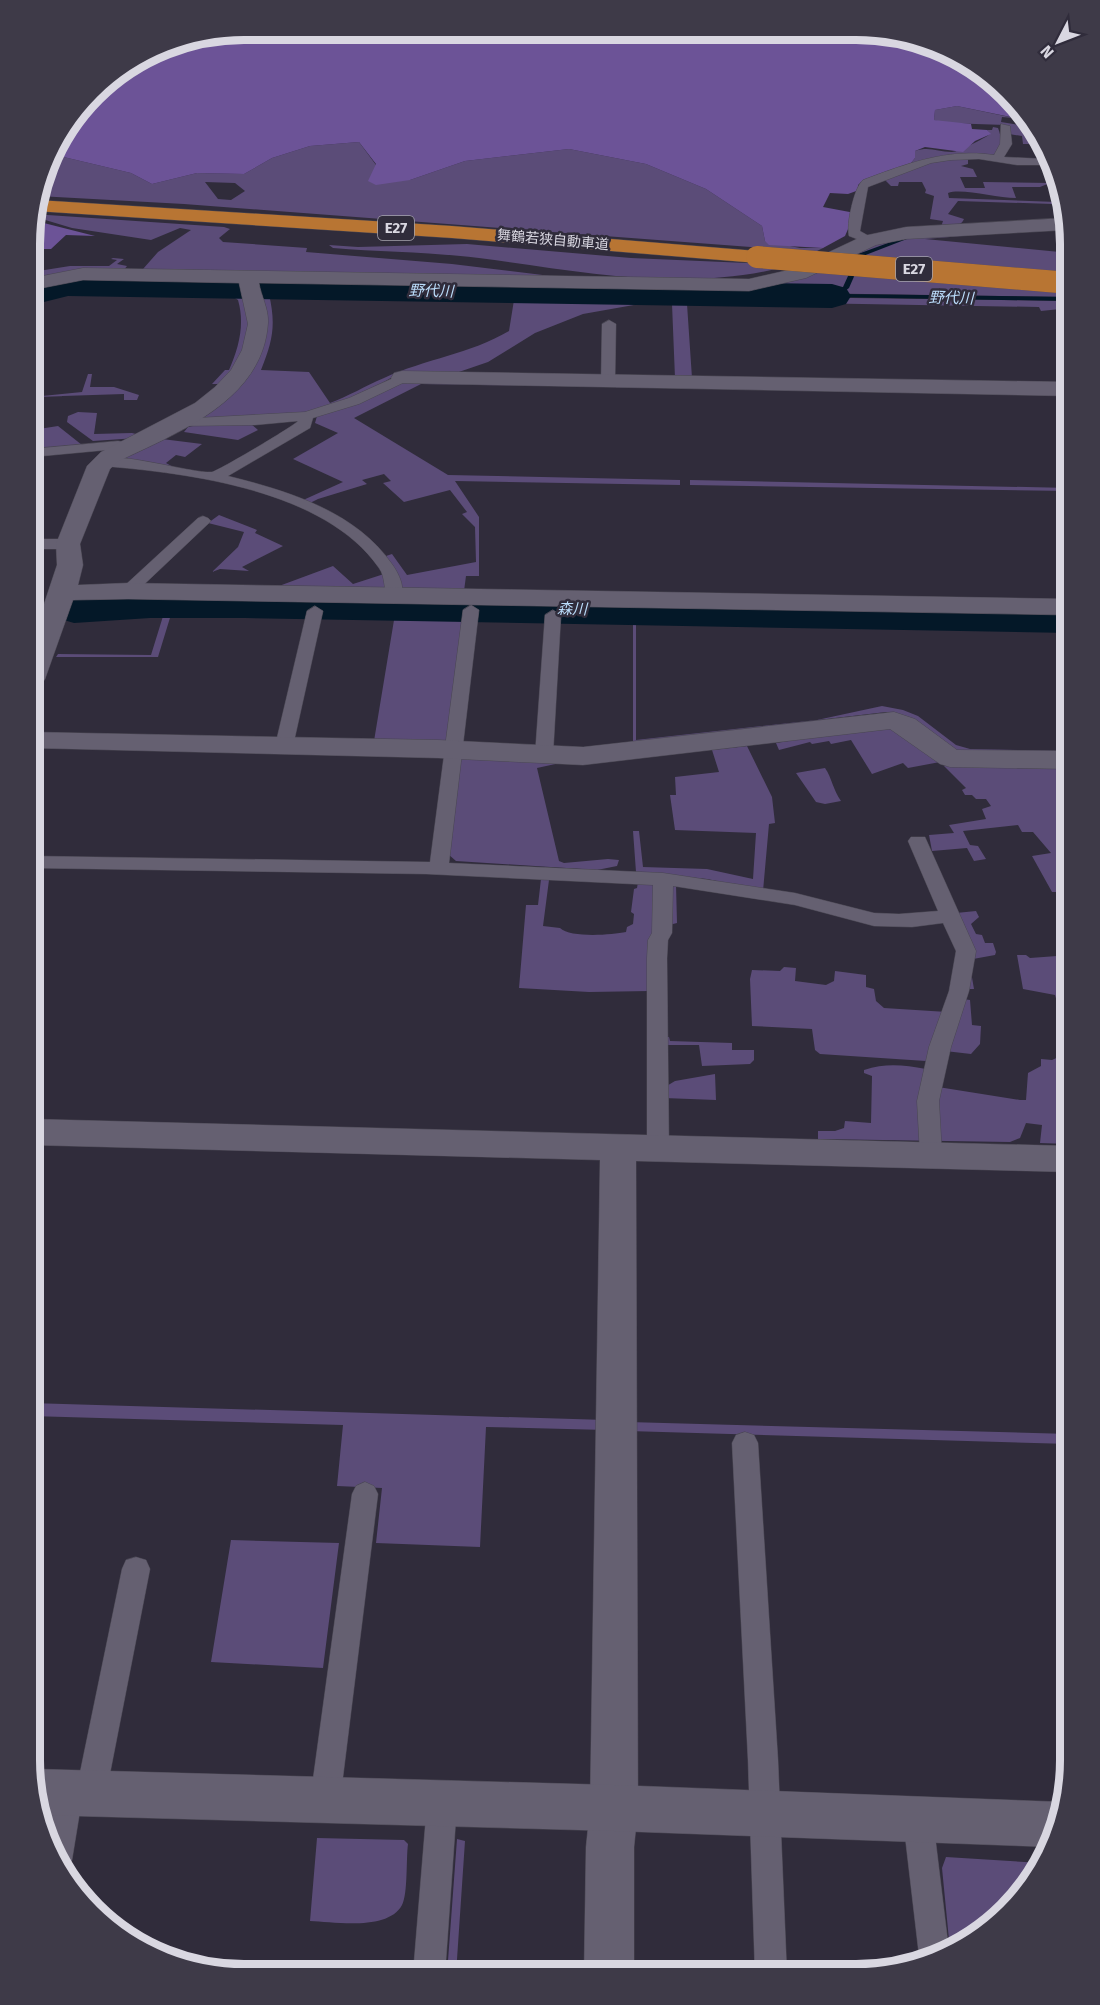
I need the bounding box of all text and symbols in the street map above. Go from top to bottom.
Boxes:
north arrow [1028,12,1088,72]
text: N [1037,41,1058,62]
road number: E27 [378,216,414,240]
street label: 舞鶴若狭自動車道 [496,227,610,253]
road number: E27 [896,257,932,281]
water label: 野代川 [408,282,456,300]
water label: 野代川 [928,289,976,307]
water label: 森川 [557,600,589,618]

